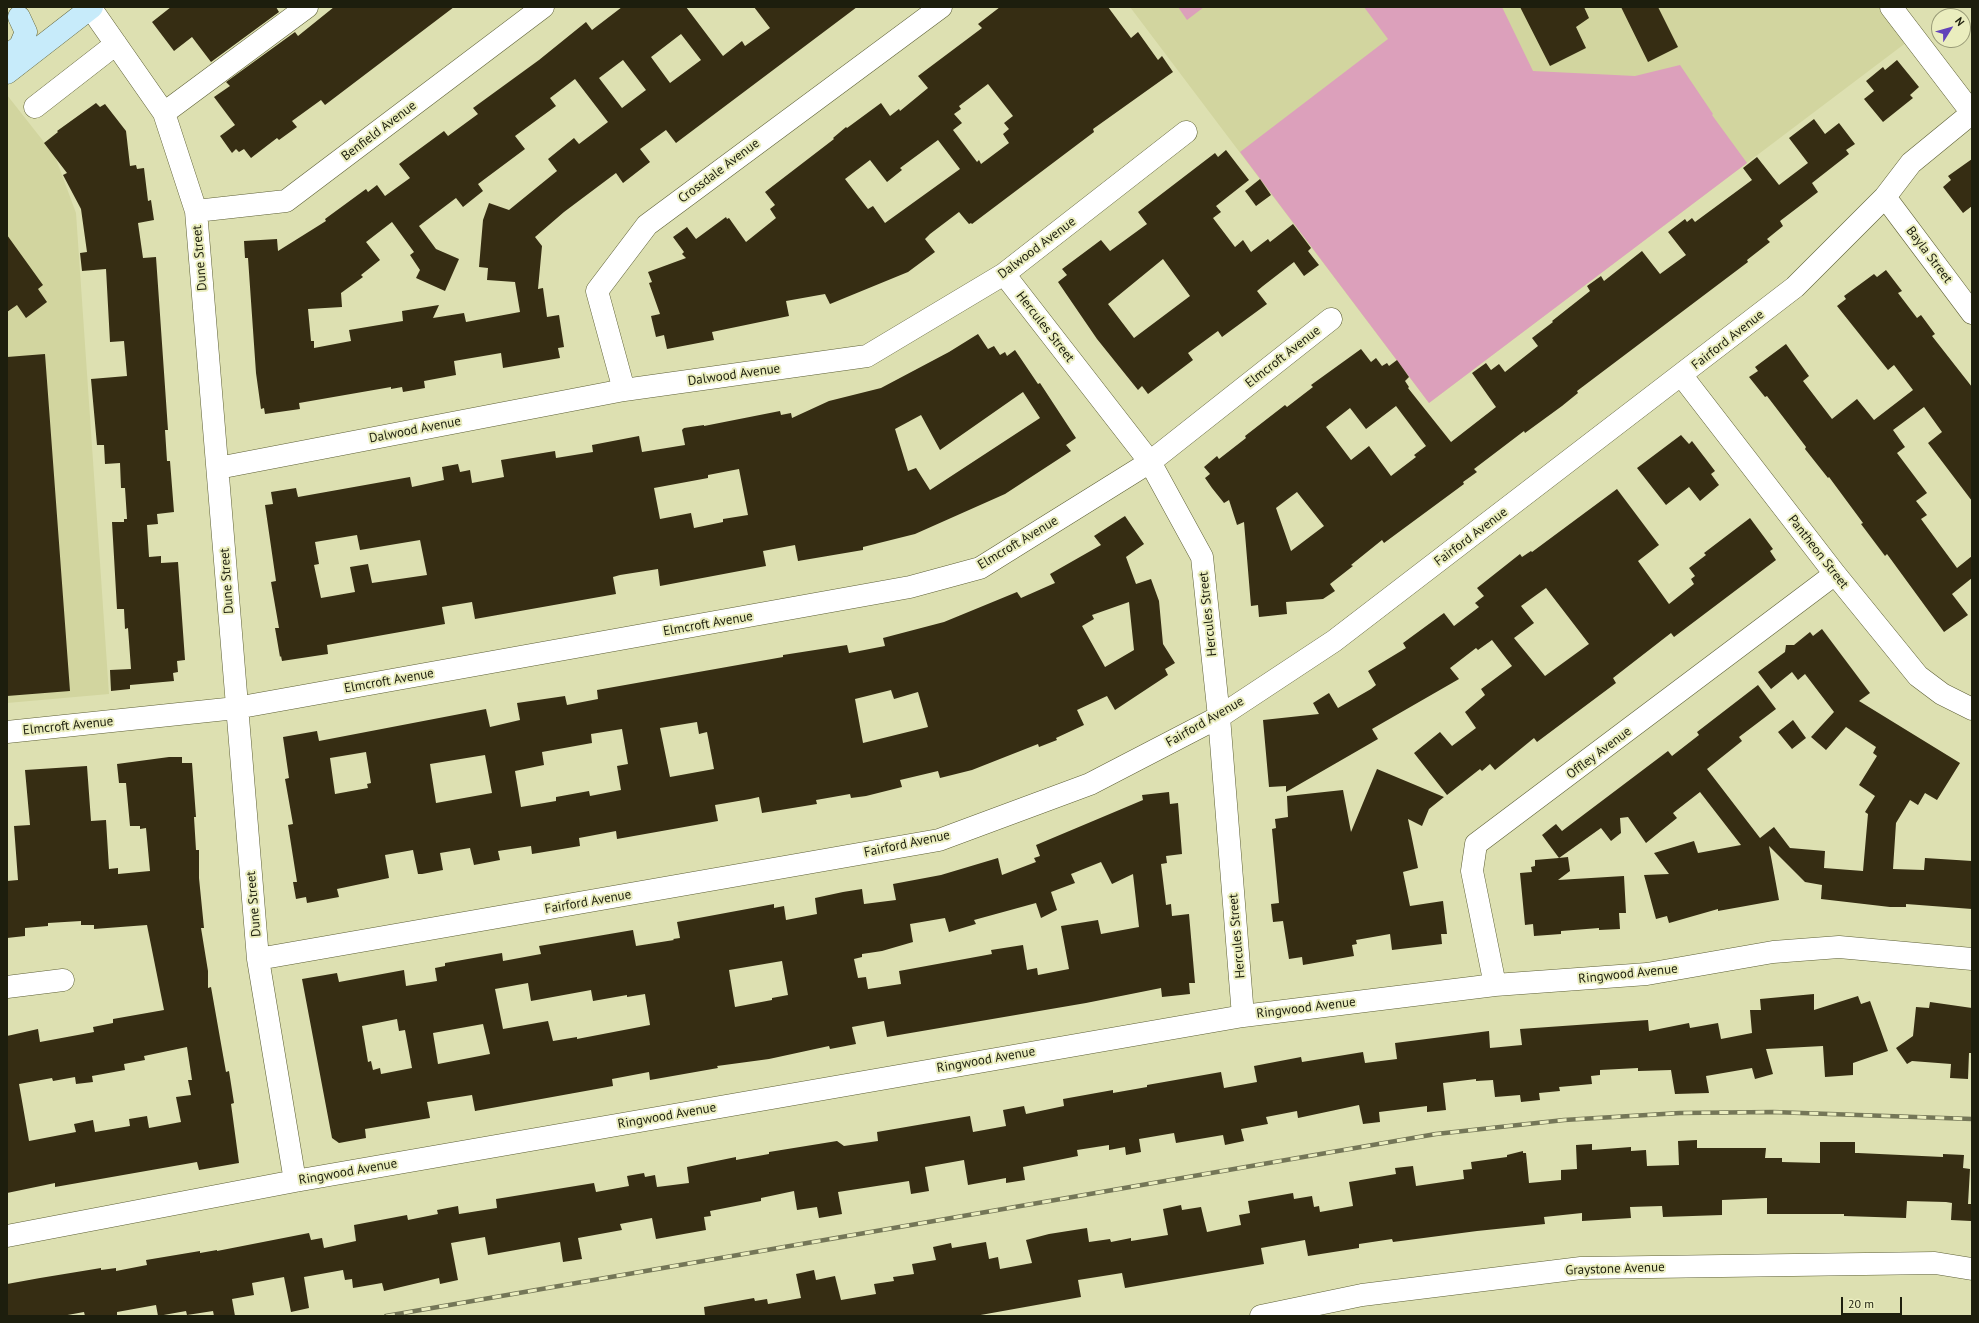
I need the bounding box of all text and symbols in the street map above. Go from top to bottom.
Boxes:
north arrow [1931,8,1971,48]
text: N [1952,14,1968,28]
street label: Benfield Avenue [338,98,420,164]
street label: Crossdale Avenue [675,135,763,207]
street label: Dalwood Avenue [995,214,1079,282]
street label: Dune Street [189,224,211,292]
street label: Bayla Street [1903,224,1955,286]
street label: Hercules Street [1013,289,1077,365]
street label: Fairford Avenue [1689,307,1767,373]
street label: Elmcroft Avenue [1242,323,1324,391]
street label: Dalwood Avenue [687,361,781,389]
street label: Dalwood Avenue [368,413,462,447]
street label: Fairford Avenue [1431,504,1511,570]
street label: Pantheon Street [1784,512,1852,592]
street label: Elmcroft Avenue [975,513,1061,573]
street label: Dune Street [217,548,237,614]
street label: Hercules Street [1196,571,1220,657]
street label: Elmcroft Avenue [662,608,754,640]
street label: Elmcroft Avenue [343,665,435,697]
street label: Fairford Avenue [1163,693,1247,751]
street label: Elmcroft Avenue [22,713,114,739]
street label: Offley Avenue [1564,724,1634,782]
street label: Fairford Avenue [863,827,951,861]
street label: Dune Street [243,870,265,938]
street label: Fairford Avenue [544,887,632,917]
street label: Hercules Street [1226,893,1248,979]
street label: Ringwood Avenue [1578,961,1678,987]
street label: Ringwood Avenue [1256,994,1356,1022]
street label: Ringwood Avenue [936,1044,1036,1076]
street label: Ringwood Avenue [617,1100,717,1132]
street label: Ringwood Avenue [298,1156,398,1188]
street label: Graystone Avenue [1565,1259,1665,1279]
scale bar [1843,1289,1904,1315]
text: 20 m [1848,1296,1874,1311]

